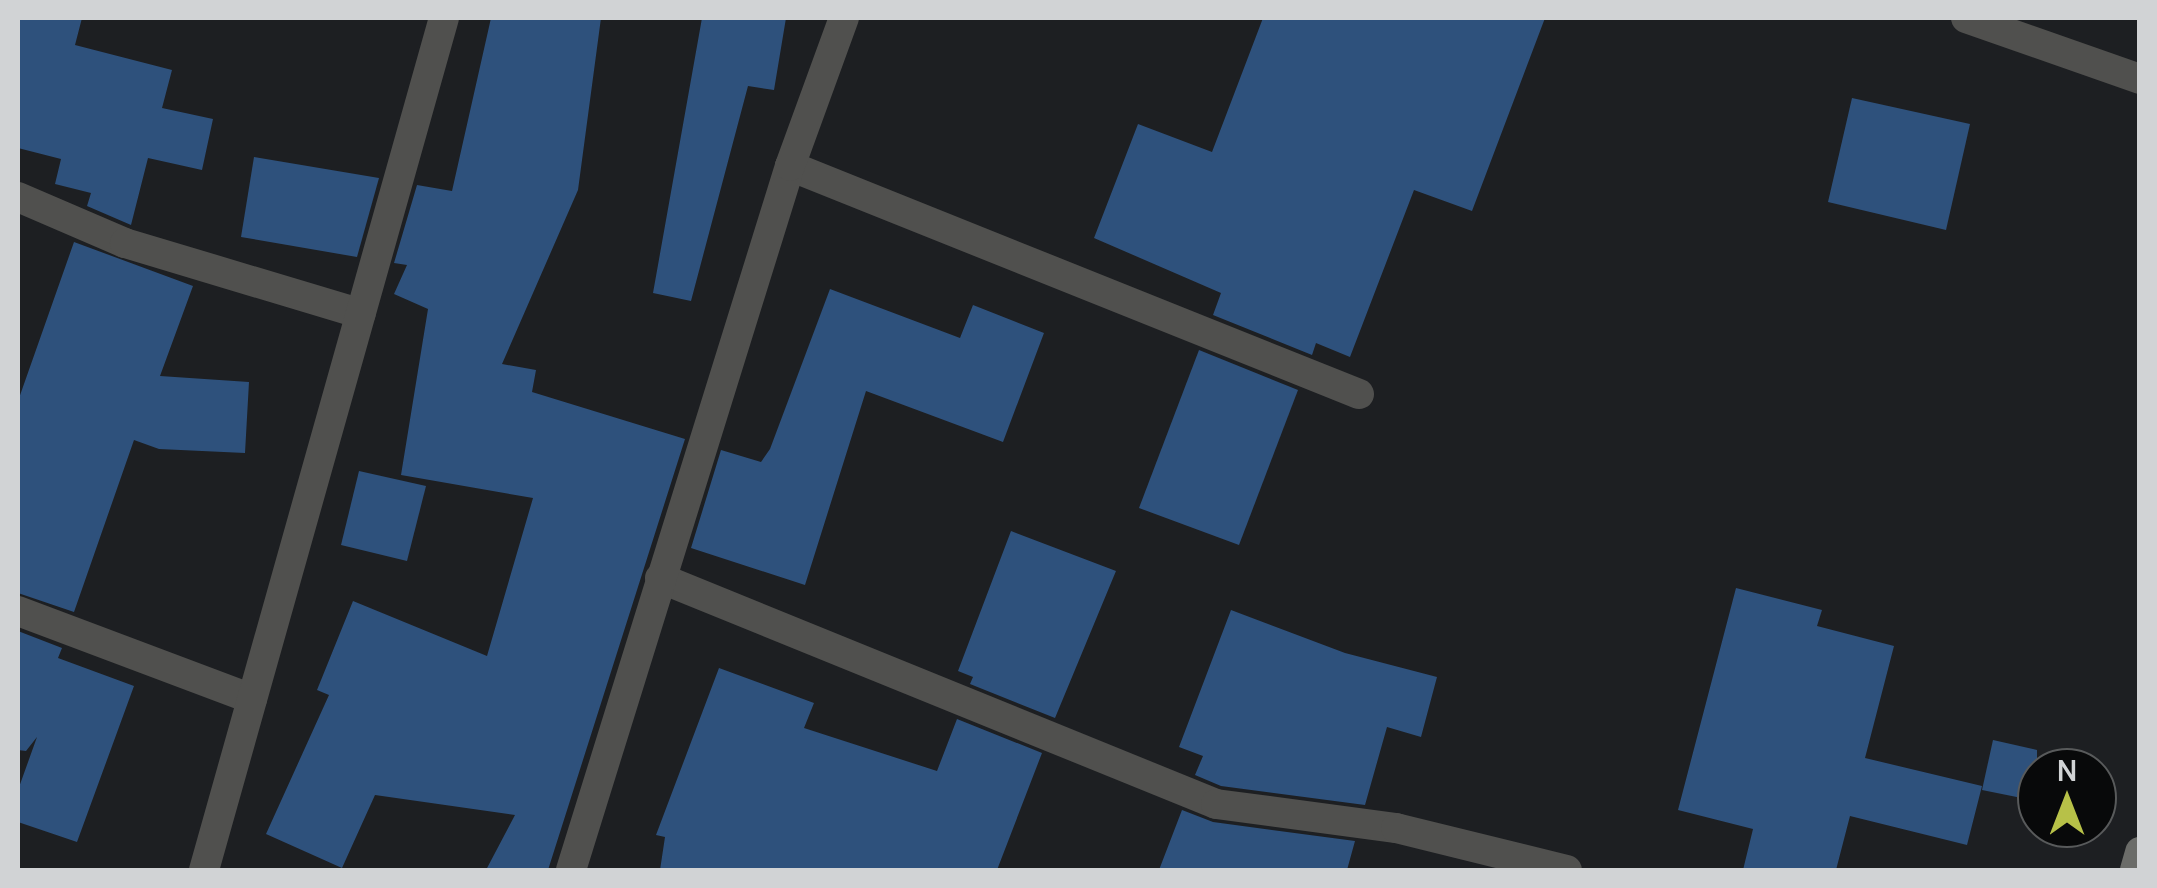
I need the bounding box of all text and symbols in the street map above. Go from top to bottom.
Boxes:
north arrow [2017,748,2117,848]
text: N [2057,751,2077,789]

